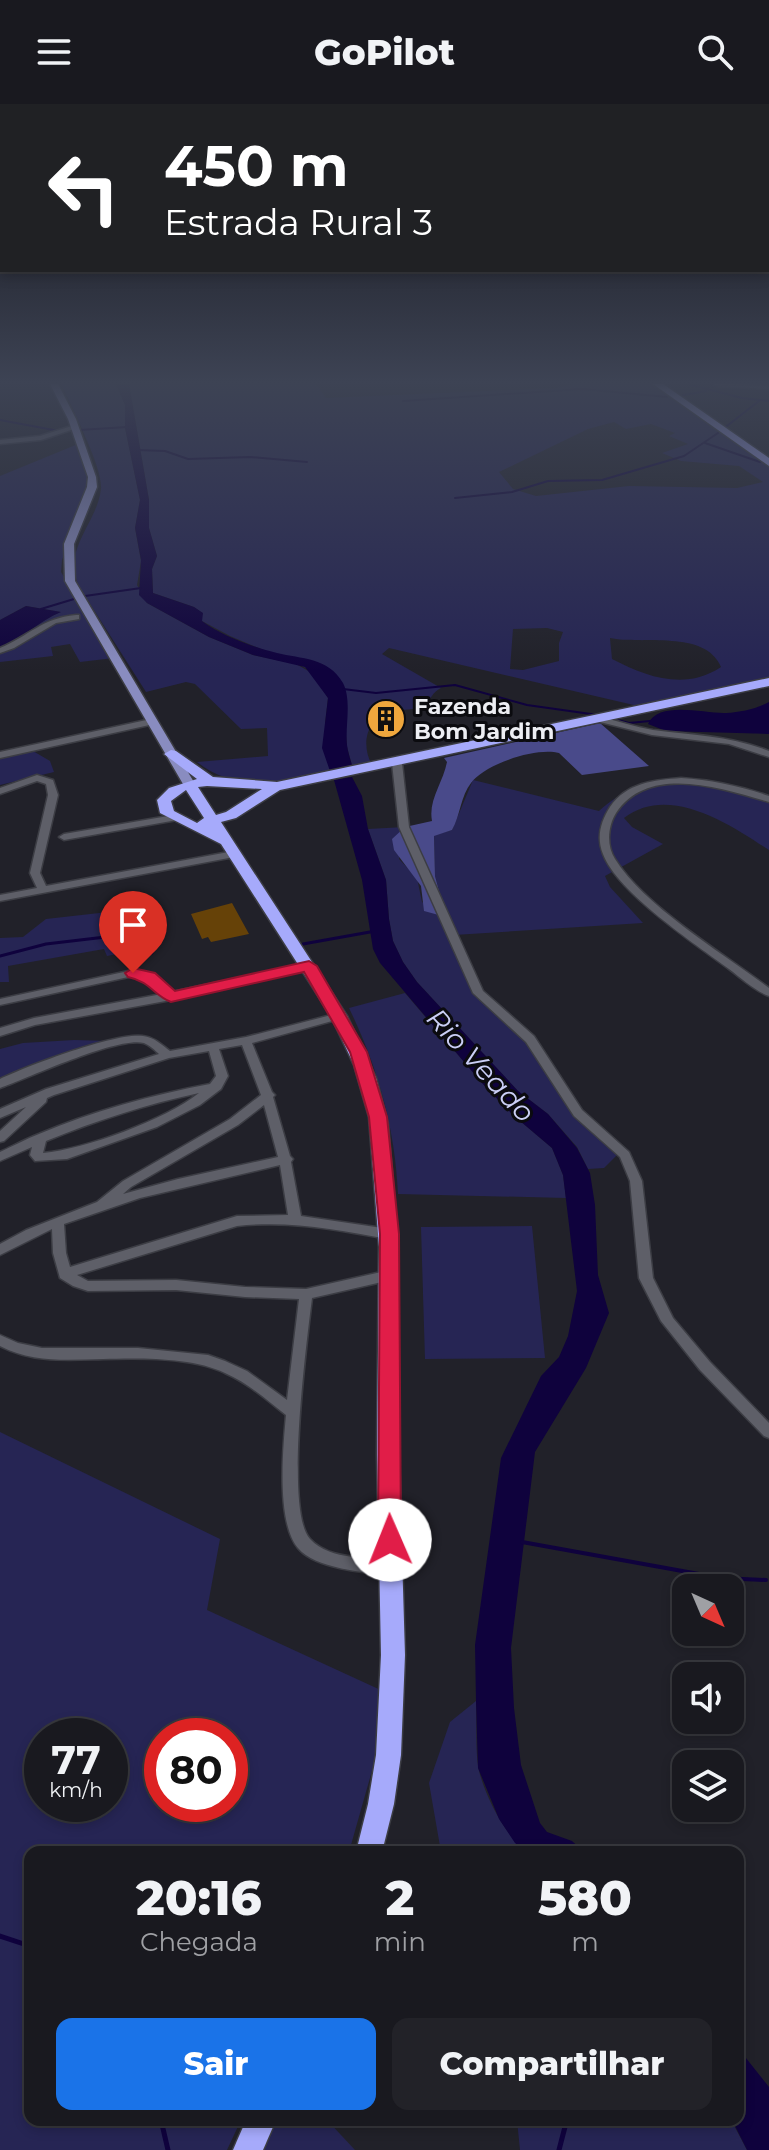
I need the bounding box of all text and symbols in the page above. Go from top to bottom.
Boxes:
icon: menu [32,30,76,74]
text: GoPilot [314,30,455,74]
icon: search [693,30,737,74]
text: 450 m [164,132,349,200]
icon: left [32,136,136,240]
text: Estrada Rural 3 [164,200,433,244]
place label: Fazenda Bom Jardim [414,693,554,745]
building icon: Fazenda Bom Jardim [365,698,407,740]
pin [99,891,167,973]
icon: arrive [111,903,155,947]
water label: Rio Veado [420,1001,542,1129]
position arrow [348,1498,432,1582]
north arrow [672,1574,744,1646]
map controls [672,1574,744,1822]
button: sound [672,1662,744,1734]
speed limit sign: 80 [144,1718,248,1822]
text: 77 [51,1735,101,1784]
button: layers [672,1750,744,1822]
text: km/h [49,1778,103,1802]
text: 20:16 [136,1869,262,1927]
text: 2 [385,1869,414,1927]
text: 580 [538,1869,632,1927]
text: Chegada [140,1926,258,1958]
text: min [374,1926,426,1958]
text: m [571,1926,599,1958]
button: Sair [56,2018,376,2110]
button: Compartilhar [392,2018,712,2110]

